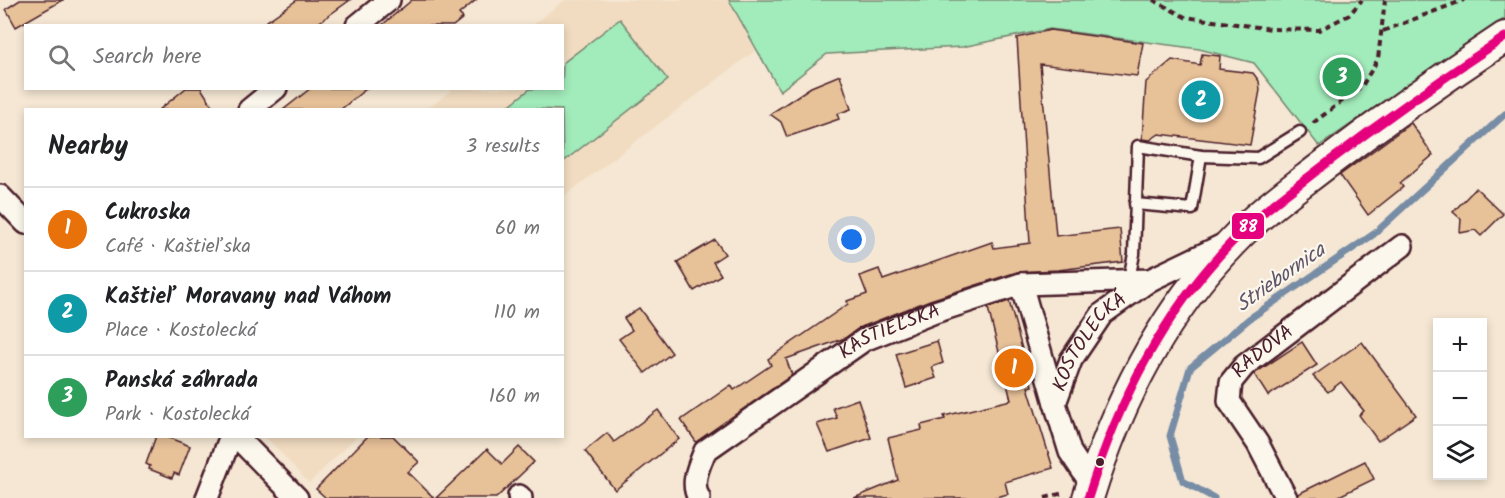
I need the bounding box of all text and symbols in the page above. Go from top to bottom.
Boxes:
search box [24,24,564,90]
text: Search here [93,40,201,75]
icon: search [45,41,78,74]
pin: 3 [1322,54,1362,100]
pin: 2 [1182,78,1220,122]
text: Nearby [48,126,128,168]
text: 3 results [466,131,540,163]
text: Cukroska [105,196,190,231]
line badge: 88 [1231,212,1265,240]
text: 1 [64,213,71,245]
text: 60 m [495,213,540,245]
text: 88 [1239,215,1258,240]
your location [837,225,866,254]
text: Café · Kaštieľska [105,231,251,263]
water label: Striebornica [1229,234,1334,321]
text: Kaštieľ Moravany nad Váhom [105,280,391,315]
street label: KOSTOLECKÁ [1045,285,1134,396]
street label: KAŠTIEĽSKA [832,295,945,369]
text: 2 [62,297,73,329]
text: 110 m [494,297,540,329]
text: Place · Kostolecká [105,315,257,347]
street label: RADOVÁ [1224,317,1301,386]
map controls [1433,318,1487,480]
button: + [1433,318,1487,372]
pin: 1 [994,346,1034,391]
text: Panská záhrada [105,364,258,399]
button: − [1433,372,1487,426]
text: 3 [62,381,73,413]
text: 160 m [489,381,540,413]
text: Park · Kostolecká [105,399,250,431]
button: layers [1433,426,1487,480]
unlabelled marker [1094,456,1106,468]

